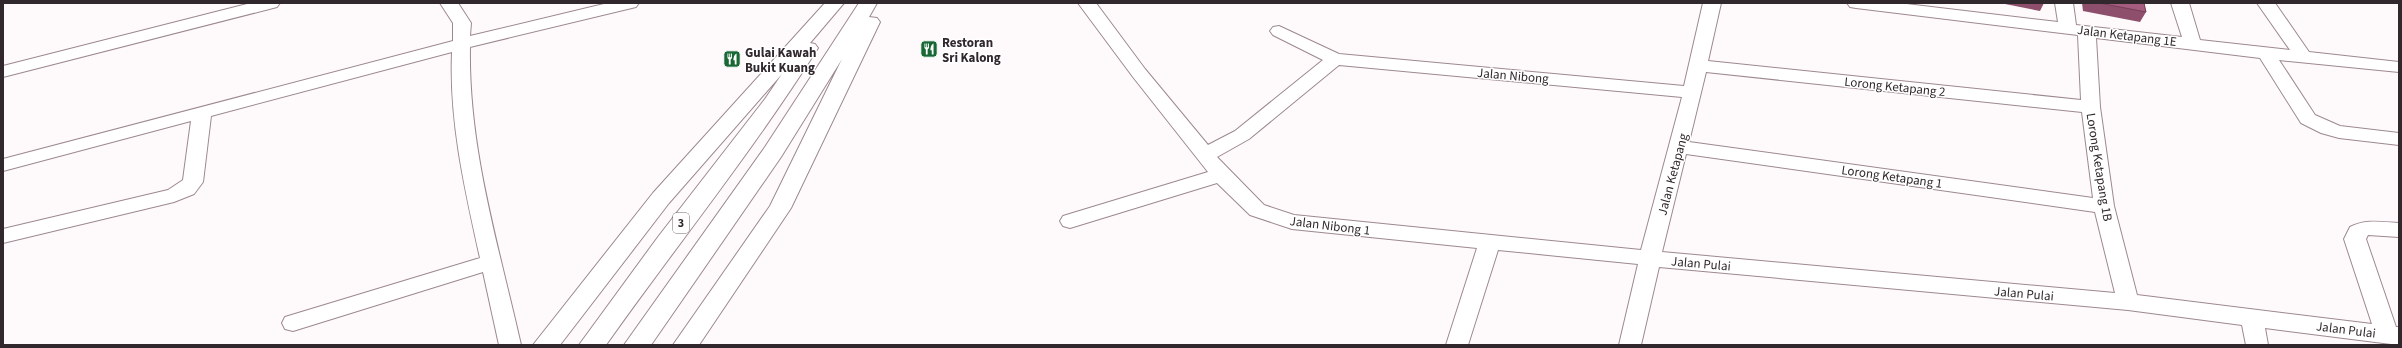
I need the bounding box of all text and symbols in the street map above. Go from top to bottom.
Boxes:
street label: Jalan Ketapang 1E [2076,21,2178,51]
place label: Restoran Sri Kalong [942,34,1001,67]
restaurant icon: Restoran Sri Kalong [919,39,939,59]
place label: Gulai Kawah Bukit Kuang [745,44,817,77]
restaurant icon: Gulai Kawah Bukit Kuang [722,49,742,69]
street label: Jalan Nibong [1476,64,1550,88]
street label: Lorong Ketapang 2 [1843,73,1946,101]
street label: Lorong Ketapang 1B [2082,112,2117,223]
street label: Jalan Ketapang [1653,131,1693,217]
street label: Lorong Ketapang 1 [1840,161,1943,193]
street label: Jalan Nibong 1 [1289,212,1371,240]
road number: 3 [673,213,689,233]
street label: Jalan Pulai [1670,252,1732,276]
street label: Jalan Pulai [1993,282,2055,306]
street label: Jalan Pulai [2315,317,2377,343]

